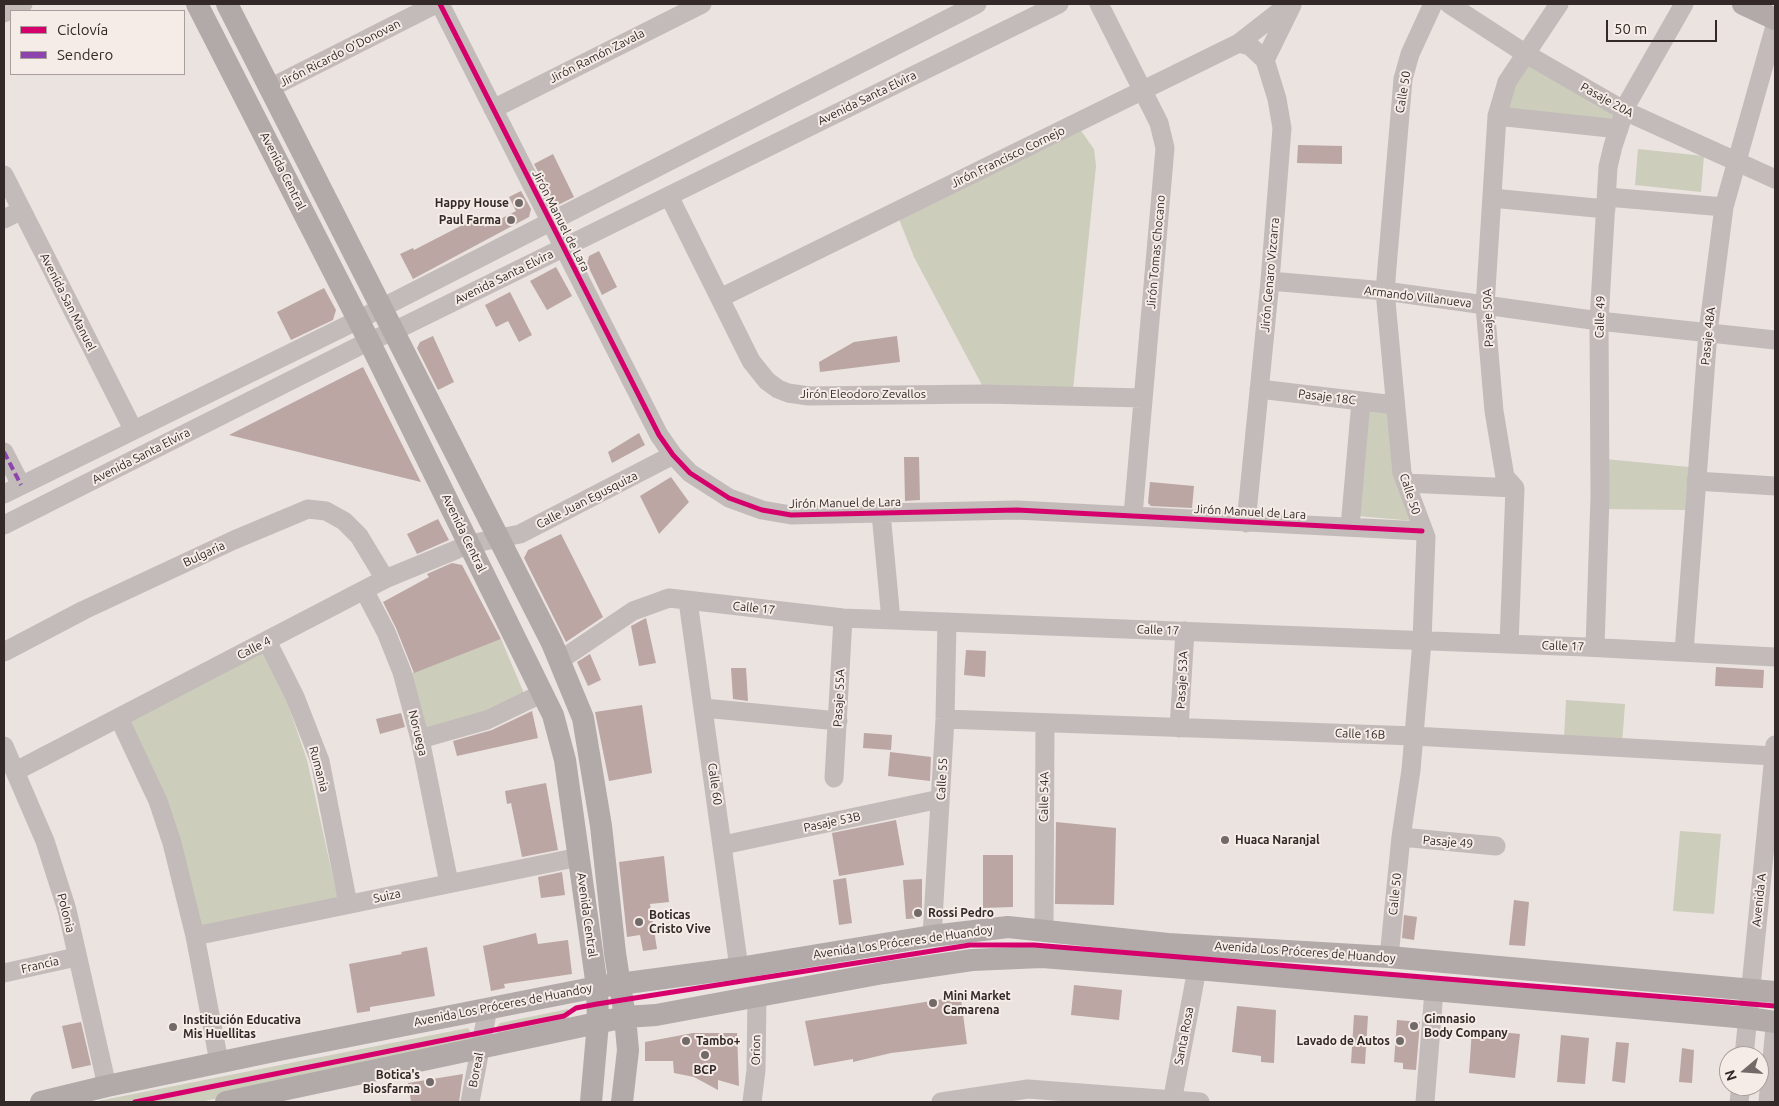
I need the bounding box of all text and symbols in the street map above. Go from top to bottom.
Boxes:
legend [10,10,185,75]
scale bar [1609,10,1720,42]
street label: Jirón Ricardo O'Donovan [277,16,403,90]
text: 50 m [1614,20,1647,37]
text: Ciclovía [57,21,108,38]
street label: Jirón Ramón Zavala [547,26,647,86]
text: Sendero [57,46,113,63]
street label: Avenida Santa Elvira [815,68,919,128]
street label: Calle 50 [1393,70,1413,114]
street label: Pasaje 20A [1578,80,1636,120]
street label: Jirón Francisco Cornejo [949,123,1067,191]
street label: Avenida Central [257,130,309,212]
street label: Jirón Manuel de Lara [529,168,593,274]
street label: Jirón Tomas Chocano [1144,194,1168,310]
place label: Happy House [435,196,509,210]
marker: Happy House [513,197,525,209]
place label: Paul Farma [439,213,501,227]
marker: Paul Farma [505,214,517,226]
street label: Jirón Genaro Vizcarra [1258,217,1282,333]
street label: Avenida Santa Elvira [452,247,556,307]
street label: Avenida San Manuel [37,251,99,353]
street label: Armando Villanueva [1363,283,1473,311]
street label: Pasaje 50A [1480,289,1496,347]
street label: Calle 49 [1592,295,1608,339]
street label: Pasaje 48A [1698,306,1718,366]
street label: Pasaje 18C [1297,386,1357,408]
street label: Jirón Eleodoro Zevallos [800,387,926,401]
street label: Avenida Santa Elvira [90,425,192,487]
street label: Calle Juan Egusquiza [534,468,640,532]
street label: Calle 50 [1397,471,1423,517]
street label: Avenida Central [439,492,489,574]
street label: Jirón Manuel de Lara [789,495,901,511]
street label: Jirón Manuel de Lara [1194,502,1306,522]
street label: Bulgaria [181,538,227,570]
street label: Calle 17 [732,599,776,617]
street label: Calle 17 [1136,622,1180,638]
street label: Calle 4 [235,633,273,663]
street label: Calle 17 [1541,638,1585,654]
street label: Pasaje 53A [1173,651,1191,709]
street label: Pasaje 55A [830,669,848,727]
street label: Noruega [405,709,431,757]
street label: Calle 16B [1335,726,1385,742]
street label: Rumania [306,745,332,793]
street label: Calle 55 [934,757,950,801]
street label: Calle 60 [705,762,725,806]
street label: Calle 54A [1036,772,1052,822]
street label: Pasaje 53B [802,809,862,835]
place label: Huaca Naranjal [1235,833,1320,847]
street label: Pasaje 49 [1422,833,1474,851]
marker: Huaca Naranjal [1219,834,1231,846]
street label: Avenida Central [574,872,600,958]
street label: Calle 50 [1386,872,1404,916]
street label: Avenida A [1749,873,1769,927]
street label: Suiza [372,886,402,906]
street label: Polonia [54,892,78,934]
place label: Rossi Pedro [928,906,994,920]
marker: Rossi Pedro [912,907,924,919]
place label: Boticas Cristo Vive [649,908,711,936]
marker: Boticas Cristo Vive [633,916,645,928]
street label: Avenida Los Próceres de Huandoy [812,922,994,962]
street label: Avenida Los Próceres de Huandoy [1214,938,1396,966]
street label: Francia [20,954,60,976]
street label: Avenida Los Próceres de Huandoy [413,981,593,1029]
place label: Mini Market Camarena [943,989,1011,1017]
marker: Mini Market Camarena [927,997,939,1009]
street label: Santa Rosa [1171,1006,1197,1066]
place label: Gimnasio Body Company [1424,1012,1508,1040]
place label: Institución Educativa Mis Huellitas [183,1013,301,1041]
marker: Gimnasio Body Company [1408,1020,1420,1032]
marker: Institución Educativa Mis Huellitas [167,1021,179,1033]
place label: Tambo+ [696,1034,740,1048]
place label: Lavado de Autos [1297,1034,1390,1048]
marker: Tambo+ [680,1035,692,1047]
street label: Orion [749,1035,763,1065]
marker: Lavado de Autos [1394,1035,1406,1047]
north arrow [1719,1046,1769,1096]
marker: BCP [699,1049,711,1061]
street label: Boreal [466,1051,486,1089]
place label: BCP [693,1063,717,1077]
place label: Botica's Biosfarma [363,1068,420,1096]
text: N [1721,1068,1740,1083]
marker: Botica's Biosfarma [424,1076,436,1088]

